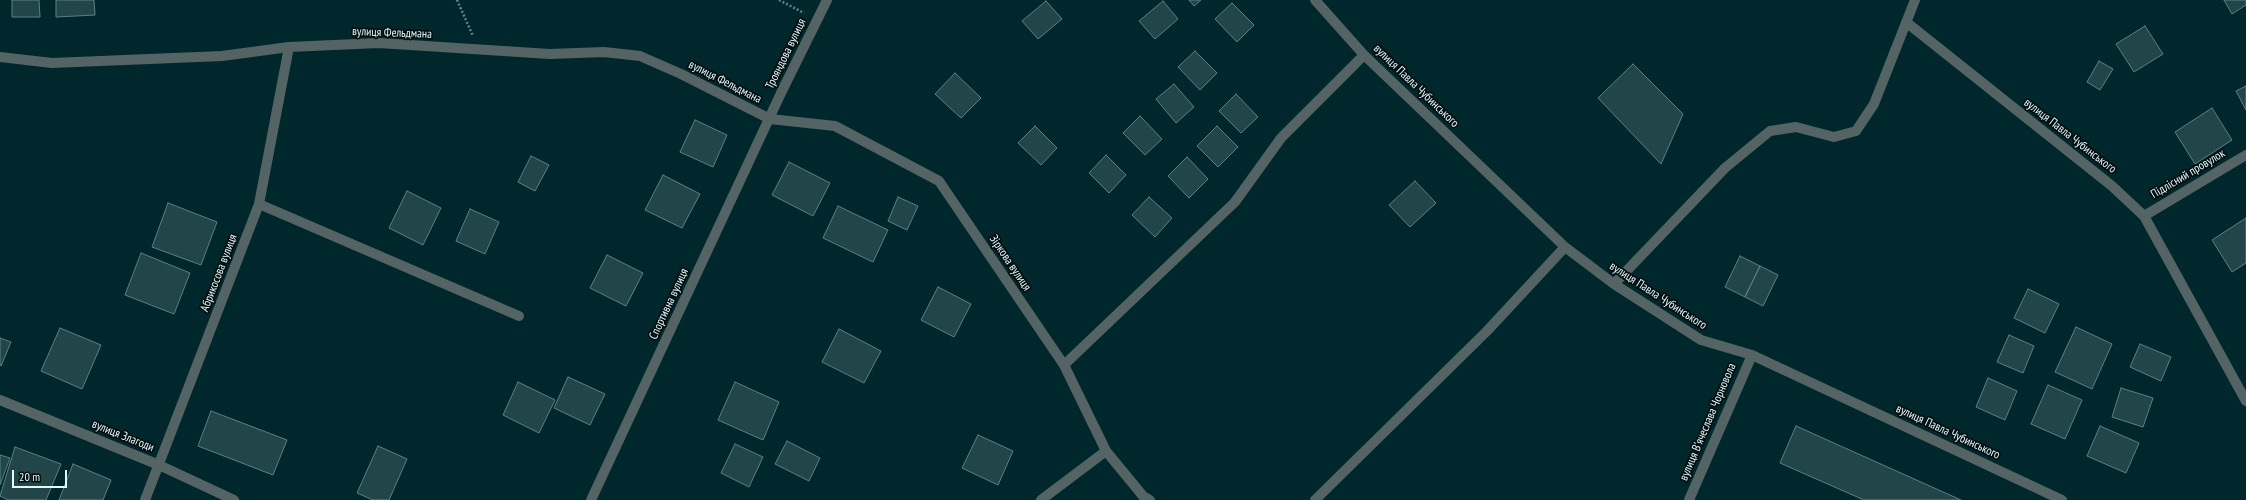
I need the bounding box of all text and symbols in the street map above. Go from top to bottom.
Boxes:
street label: Трояндова вулиця [763,16,809,92]
street label: вулиця Фельдмана [352,24,432,42]
street label: вулиця Павла Чубинського [1370,42,1462,130]
street label: вулиця Фельдмана [686,57,764,107]
street label: вулиця Павла Чубинського [2021,95,2119,177]
street label: Підлісний провулок [2148,146,2228,202]
street label: Абрикосова вулиця [198,232,240,314]
street label: Зіркова вулиця [986,232,1034,294]
street label: вулиця Павла Чубинського [1607,259,1709,333]
street label: Спортивна вулиця [646,266,692,342]
street label: вулиця Вʼячеслава Чорновола [1677,361,1739,483]
street label: вулиця Павла Чубинського [1894,402,2002,462]
street label: вулиця Злагоди [90,417,156,455]
scale bar [14,462,69,488]
text: 20 m [19,469,40,484]

